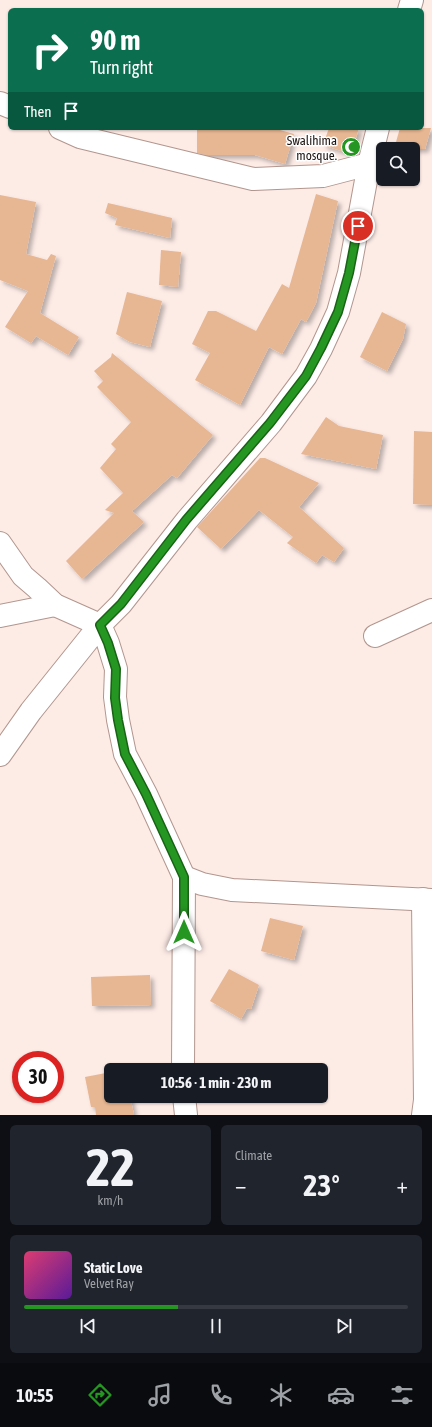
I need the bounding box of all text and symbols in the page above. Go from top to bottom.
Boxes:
icon: right [24,24,76,76]
text: 90 m [90,24,140,56]
text: Turn right [90,57,153,78]
icon: arrive [60,100,82,122]
text: Then [24,103,52,120]
place label: Swalihima mosque. [287,133,337,163]
mosque icon: Swalihima mosque. [340,136,362,158]
map controls [376,142,420,186]
button: search [376,142,420,186]
pin [341,209,375,243]
icon: arrive [347,215,369,237]
position arrow [163,911,205,953]
speed limit sign: 30 [12,1051,64,1103]
text: 10:56 · 1 min · 230 m [161,1074,271,1091]
text: 22 [86,1137,135,1197]
text: Climate [235,1148,272,1163]
text: 23° [303,1168,340,1202]
text: − [235,1172,246,1198]
text: + [397,1172,408,1198]
text: km/h [98,1193,123,1208]
text: Static Love [84,1259,143,1276]
text: Velvet Ray [84,1276,134,1291]
icon: previous [77,1315,99,1337]
icon: pause [205,1315,227,1337]
icon: next [333,1315,355,1337]
icon: directions [86,1381,114,1409]
icon: music [146,1381,174,1409]
icon: phone [207,1381,235,1409]
icon: climate [267,1381,295,1409]
icon: car [327,1381,355,1409]
icon: filters [388,1381,416,1409]
text: 10:55 [16,1385,54,1406]

